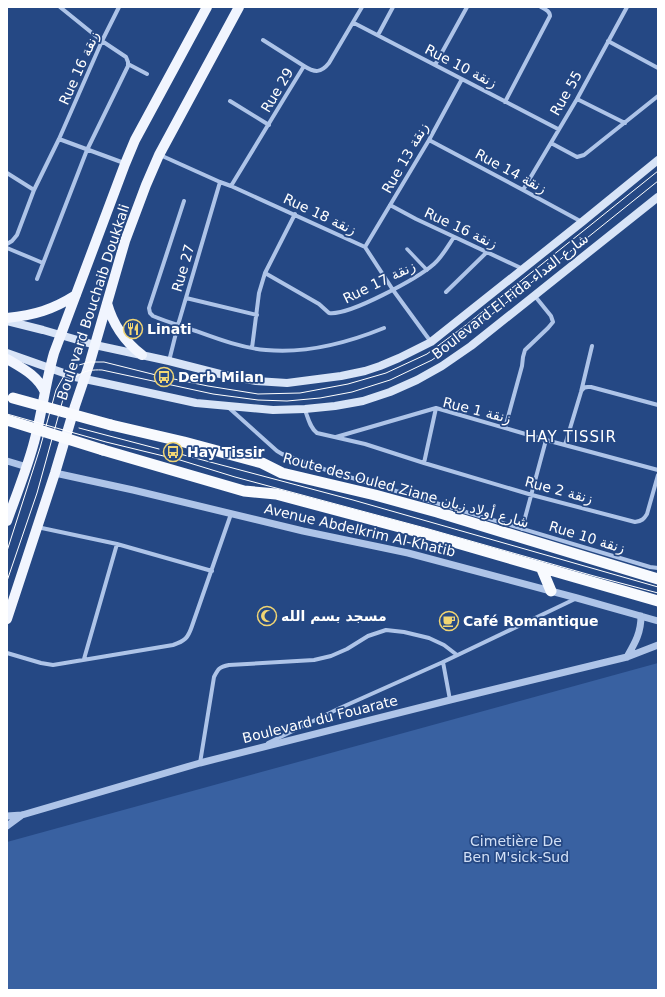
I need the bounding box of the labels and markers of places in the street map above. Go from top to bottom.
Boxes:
restaurant icon: Linati [122,318,144,340]
place label: Linati [147,321,192,337]
bus stop icon: Derb Milan [153,366,175,388]
place label: Derb Milan [178,369,264,385]
bus stop icon: Hay Tissir [162,441,184,463]
place label: Hay Tissir [187,444,265,460]
mosque icon: مسجد بسم الله [256,605,278,627]
place label: مسجد بسم الله [281,608,387,624]
cafe icon: Café Romantique [438,610,460,632]
place label: Café Romantique [463,613,599,629]

